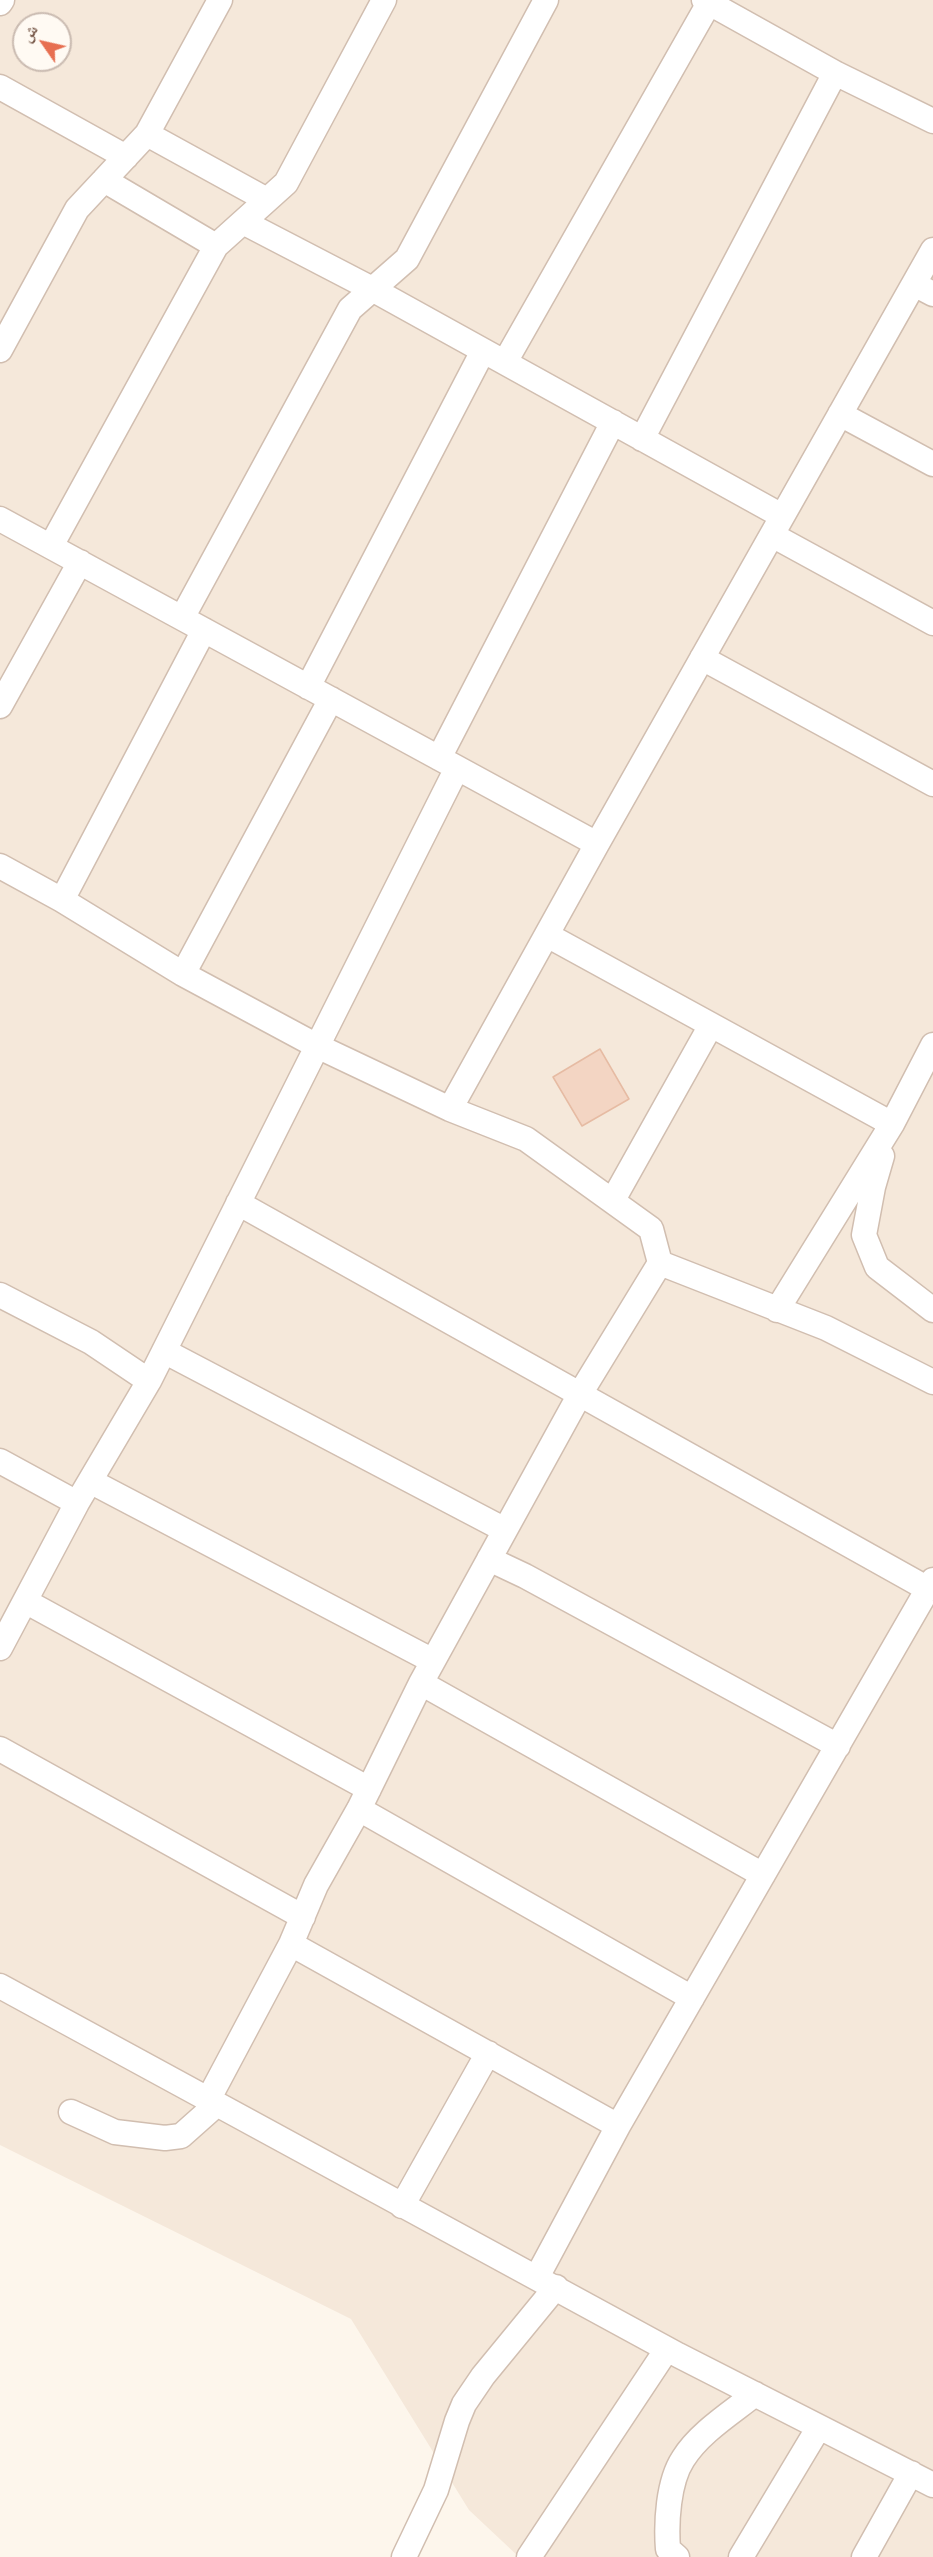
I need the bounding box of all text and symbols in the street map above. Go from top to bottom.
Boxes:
north arrow [12,12,72,72]
text: ش [16,20,42,46]

